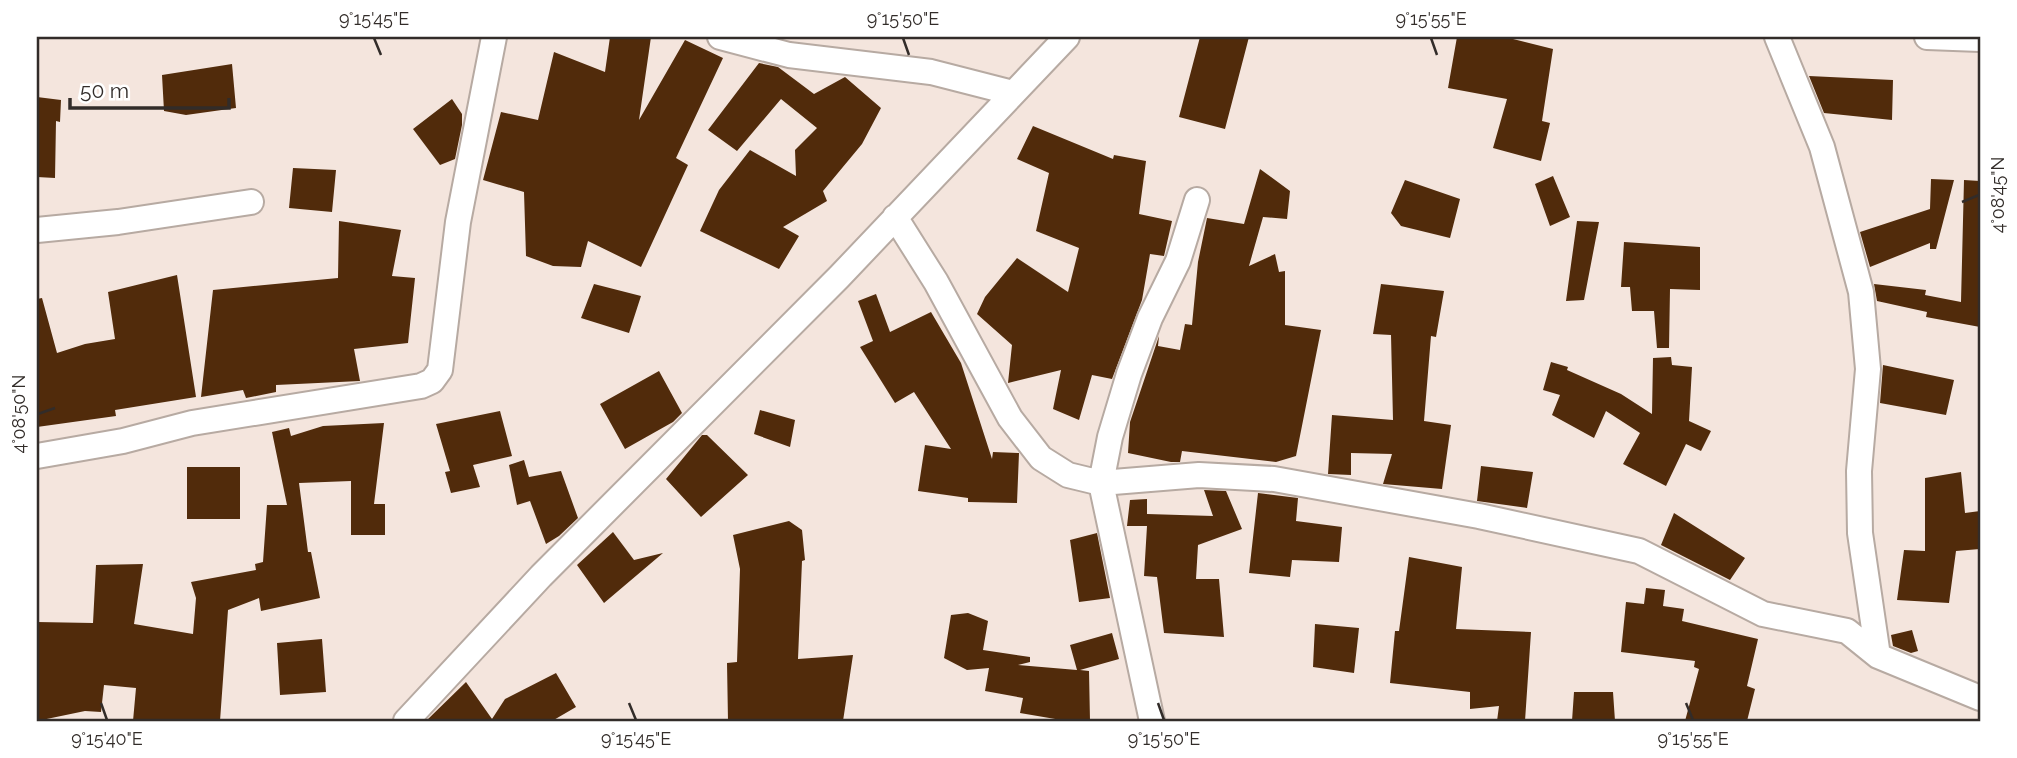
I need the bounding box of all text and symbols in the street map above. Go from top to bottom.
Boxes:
text: 9°15'45"E [339,8,409,29]
text: 9°15'50"E [867,8,939,29]
text: 9°15'55"E [1395,8,1467,29]
scale bar [70,66,229,110]
text: 50 m [80,78,129,103]
text: 4°08'45"N [1987,157,2008,233]
text: 4°08'50"N [8,375,29,453]
text: 9°15'40"E [71,728,143,749]
text: 9°15'45"E [601,728,671,749]
text: 9°15'50"E [1128,728,1200,749]
text: 9°15'55"E [1657,728,1729,749]

